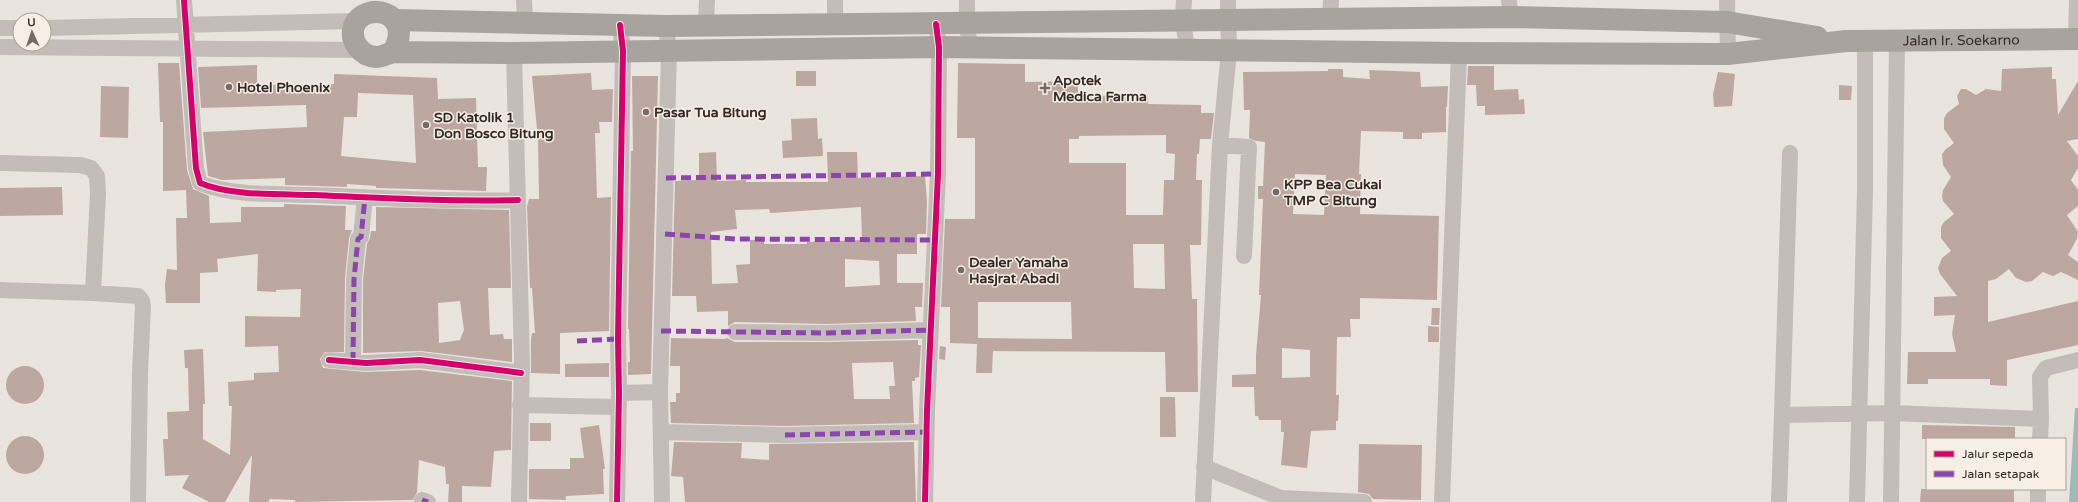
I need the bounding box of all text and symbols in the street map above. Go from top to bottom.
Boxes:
north arrow [12,12,52,52]
text: U [27,16,36,29]
street label: Jalan Ir. Soekarno [1903,32,2020,50]
place label: Apotek Medica Farma [1053,72,1147,105]
place label: Hotel Phoenix [237,79,330,96]
marker: Hotel Phoenix [224,82,234,92]
marker: Apotek Medica Farma [1040,83,1050,93]
place label: Pasar Tua Bitung [654,104,767,121]
marker: Pasar Tua Bitung [641,107,651,117]
place label: SD Katolik 1 Don Bosco Bitung [434,109,554,142]
marker: SD Katolik 1 Don Bosco Bitung [421,120,431,130]
place label: KPP Bea Cukai TMP C Bitung [1283,176,1382,209]
marker: KPP Bea Cukai TMP C Bitung [1271,187,1281,197]
place label: Dealer Yamaha Hasjrat Abadi [969,254,1068,287]
marker: Dealer Yamaha Hasjrat Abadi [956,265,966,275]
legend [1926,438,2066,490]
text: Jalur sepeda [1962,447,2034,461]
text: Jalan setapak [1962,467,2040,481]

